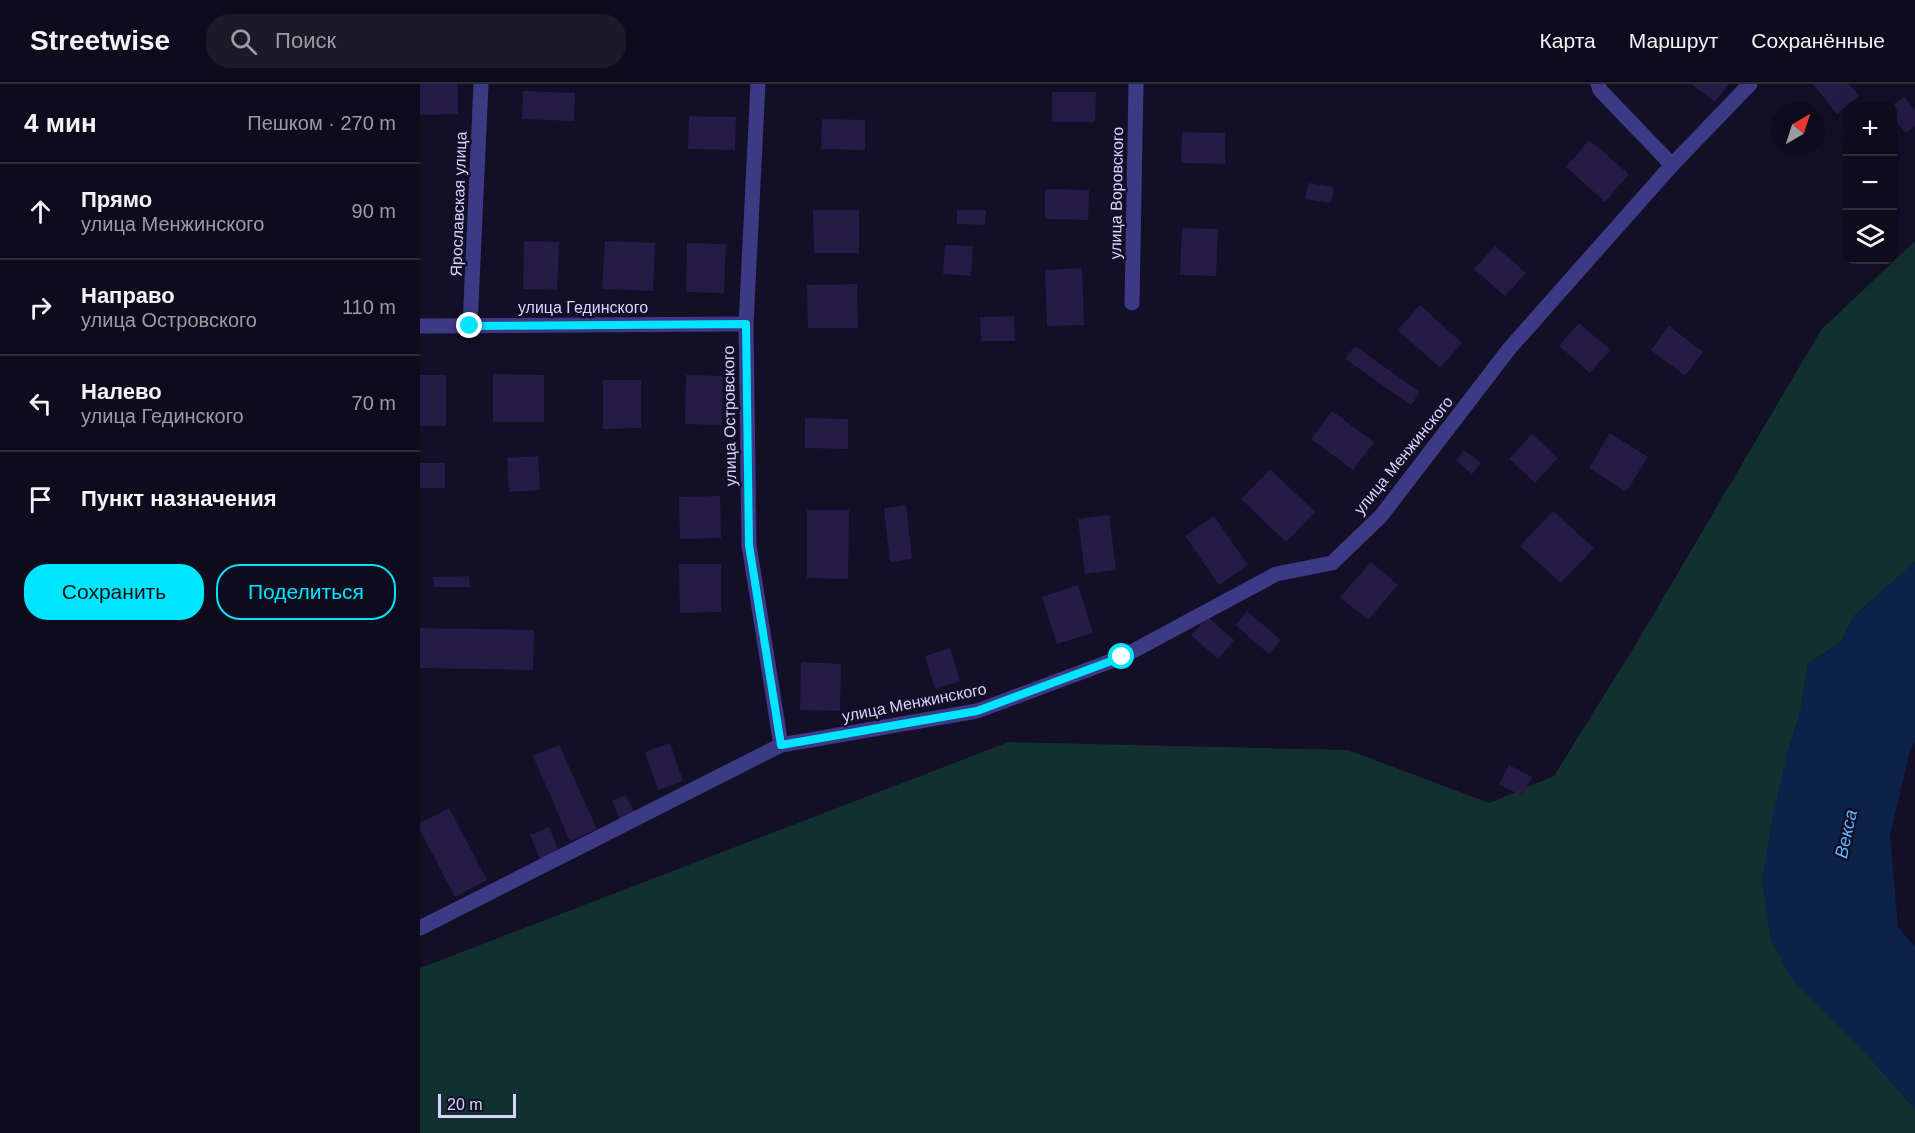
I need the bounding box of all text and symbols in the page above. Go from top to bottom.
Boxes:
search box [206,14,626,68]
text: Streetwise [30,25,170,56]
icon: search [227,25,260,58]
text: Поиск [275,28,336,53]
text: Карта [1540,29,1596,52]
text: Маршрут [1629,29,1718,52]
text: Сохранённые [1751,29,1885,52]
north arrow [1771,102,1825,156]
map controls [1843,102,1897,264]
button: + [1843,102,1897,156]
text: 4 мин [24,108,97,138]
text: Пешком · 270 m [247,112,396,134]
street label: улица Воровского [1107,126,1126,259]
street label: Ярославская улица [447,131,470,277]
button: − [1843,156,1897,210]
text: Прямо [81,187,152,212]
icon: ahead [24,195,57,228]
text: 90 m [352,200,396,222]
button: layers [1843,210,1897,264]
text: улица Менжинского [81,213,264,235]
text: Направо [81,283,175,308]
icon: right [24,291,57,324]
text: 110 m [342,296,396,318]
street label: улица Гединского [518,299,648,316]
text: улица Островского [81,309,257,331]
route end [456,312,482,338]
street label: улица Островского [720,345,739,487]
text: Налево [81,379,162,404]
icon: left [24,387,57,420]
text: 70 m [352,392,396,414]
street label: улица Менжинского [1351,393,1456,518]
text: улица Гединского [81,405,244,427]
icon: arrive [24,483,57,516]
text: Пункт назначения [81,486,277,511]
button: Сохранить [24,564,204,620]
button: Поделиться [216,564,396,620]
route start [1108,643,1134,669]
street label: улица Менжинского [841,680,988,725]
water label: Векса [1831,808,1861,860]
scale bar [438,1091,516,1118]
text: 20 m [447,1096,483,1113]

